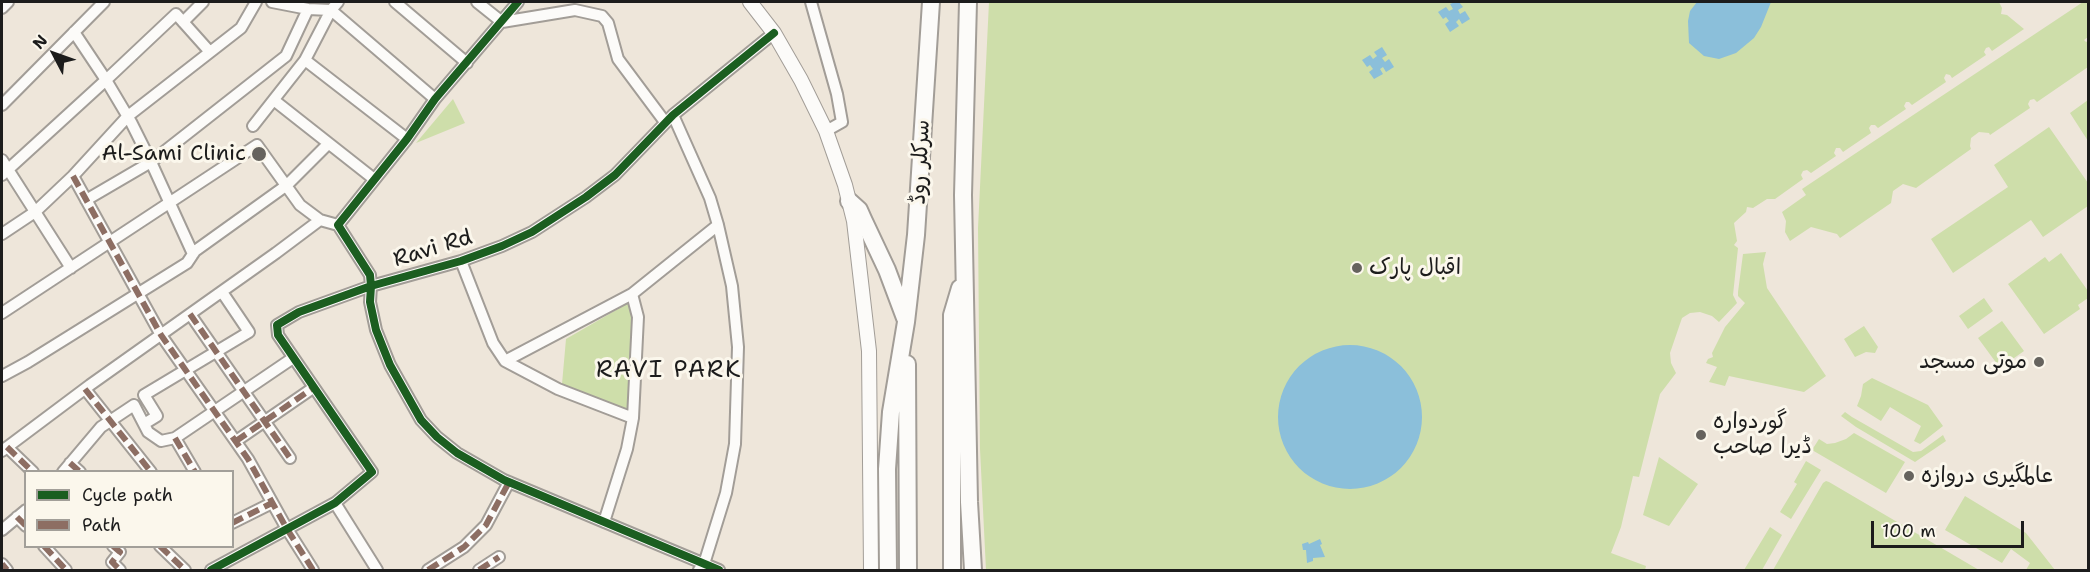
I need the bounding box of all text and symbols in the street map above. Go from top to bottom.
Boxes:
north arrow [24,24,84,84]
text: N [28,30,52,54]
street label: سرکلر روڈ [906,119,936,205]
place label: Al-Sami Clinic [102,141,246,167]
marker: Al-Sami Clinic [250,145,268,163]
street label: Ravi Rd [390,224,476,274]
place label: اقبال پارک [1369,255,1461,281]
marker: اقبال پارک [1350,261,1364,275]
place label: موتی مسجد [1919,349,2027,375]
marker: موتی مسجد [2032,355,2046,369]
district label: RAVI PARK [596,357,742,385]
place label: گوردوارہ ڈیرا صاحب [1713,409,1812,460]
marker: گوردوارہ ڈیرا صاحب [1694,428,1708,442]
place label: عالمگیری دروازہ [1921,463,2053,489]
marker: عالمگیری دروازہ [1902,469,1916,483]
legend [24,470,234,548]
text: Cycle path [82,483,173,507]
scale bar [1874,509,2027,547]
text: Path [82,513,121,537]
text: 100 m [1882,519,1936,543]

